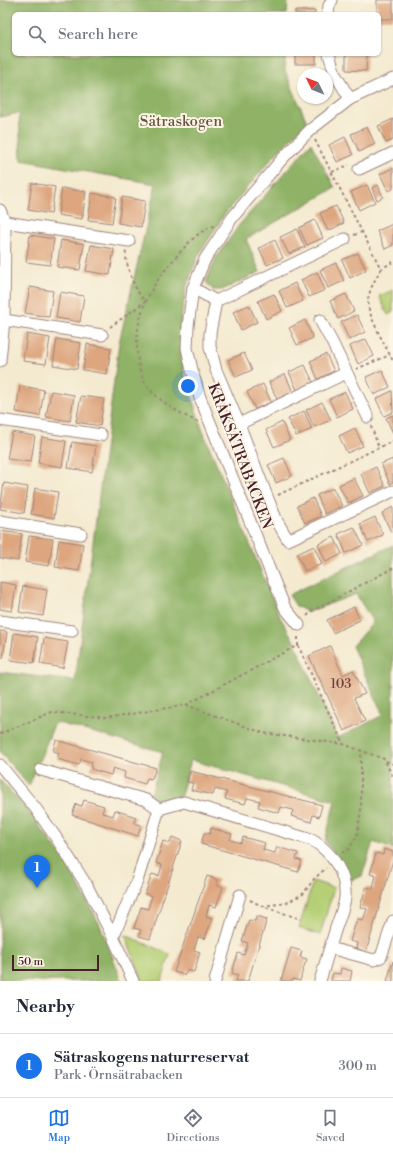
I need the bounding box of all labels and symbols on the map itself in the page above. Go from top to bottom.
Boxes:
north arrow [297,68,333,104]
park label: Sätraskogen [140,112,222,131]
your location [178,376,198,396]
street label: KRÅKSÄTRABACKEN [203,380,278,532]
house number: 103 [331,676,351,692]
pin: 1 [24,855,50,888]
scale bar [12,953,99,972]

